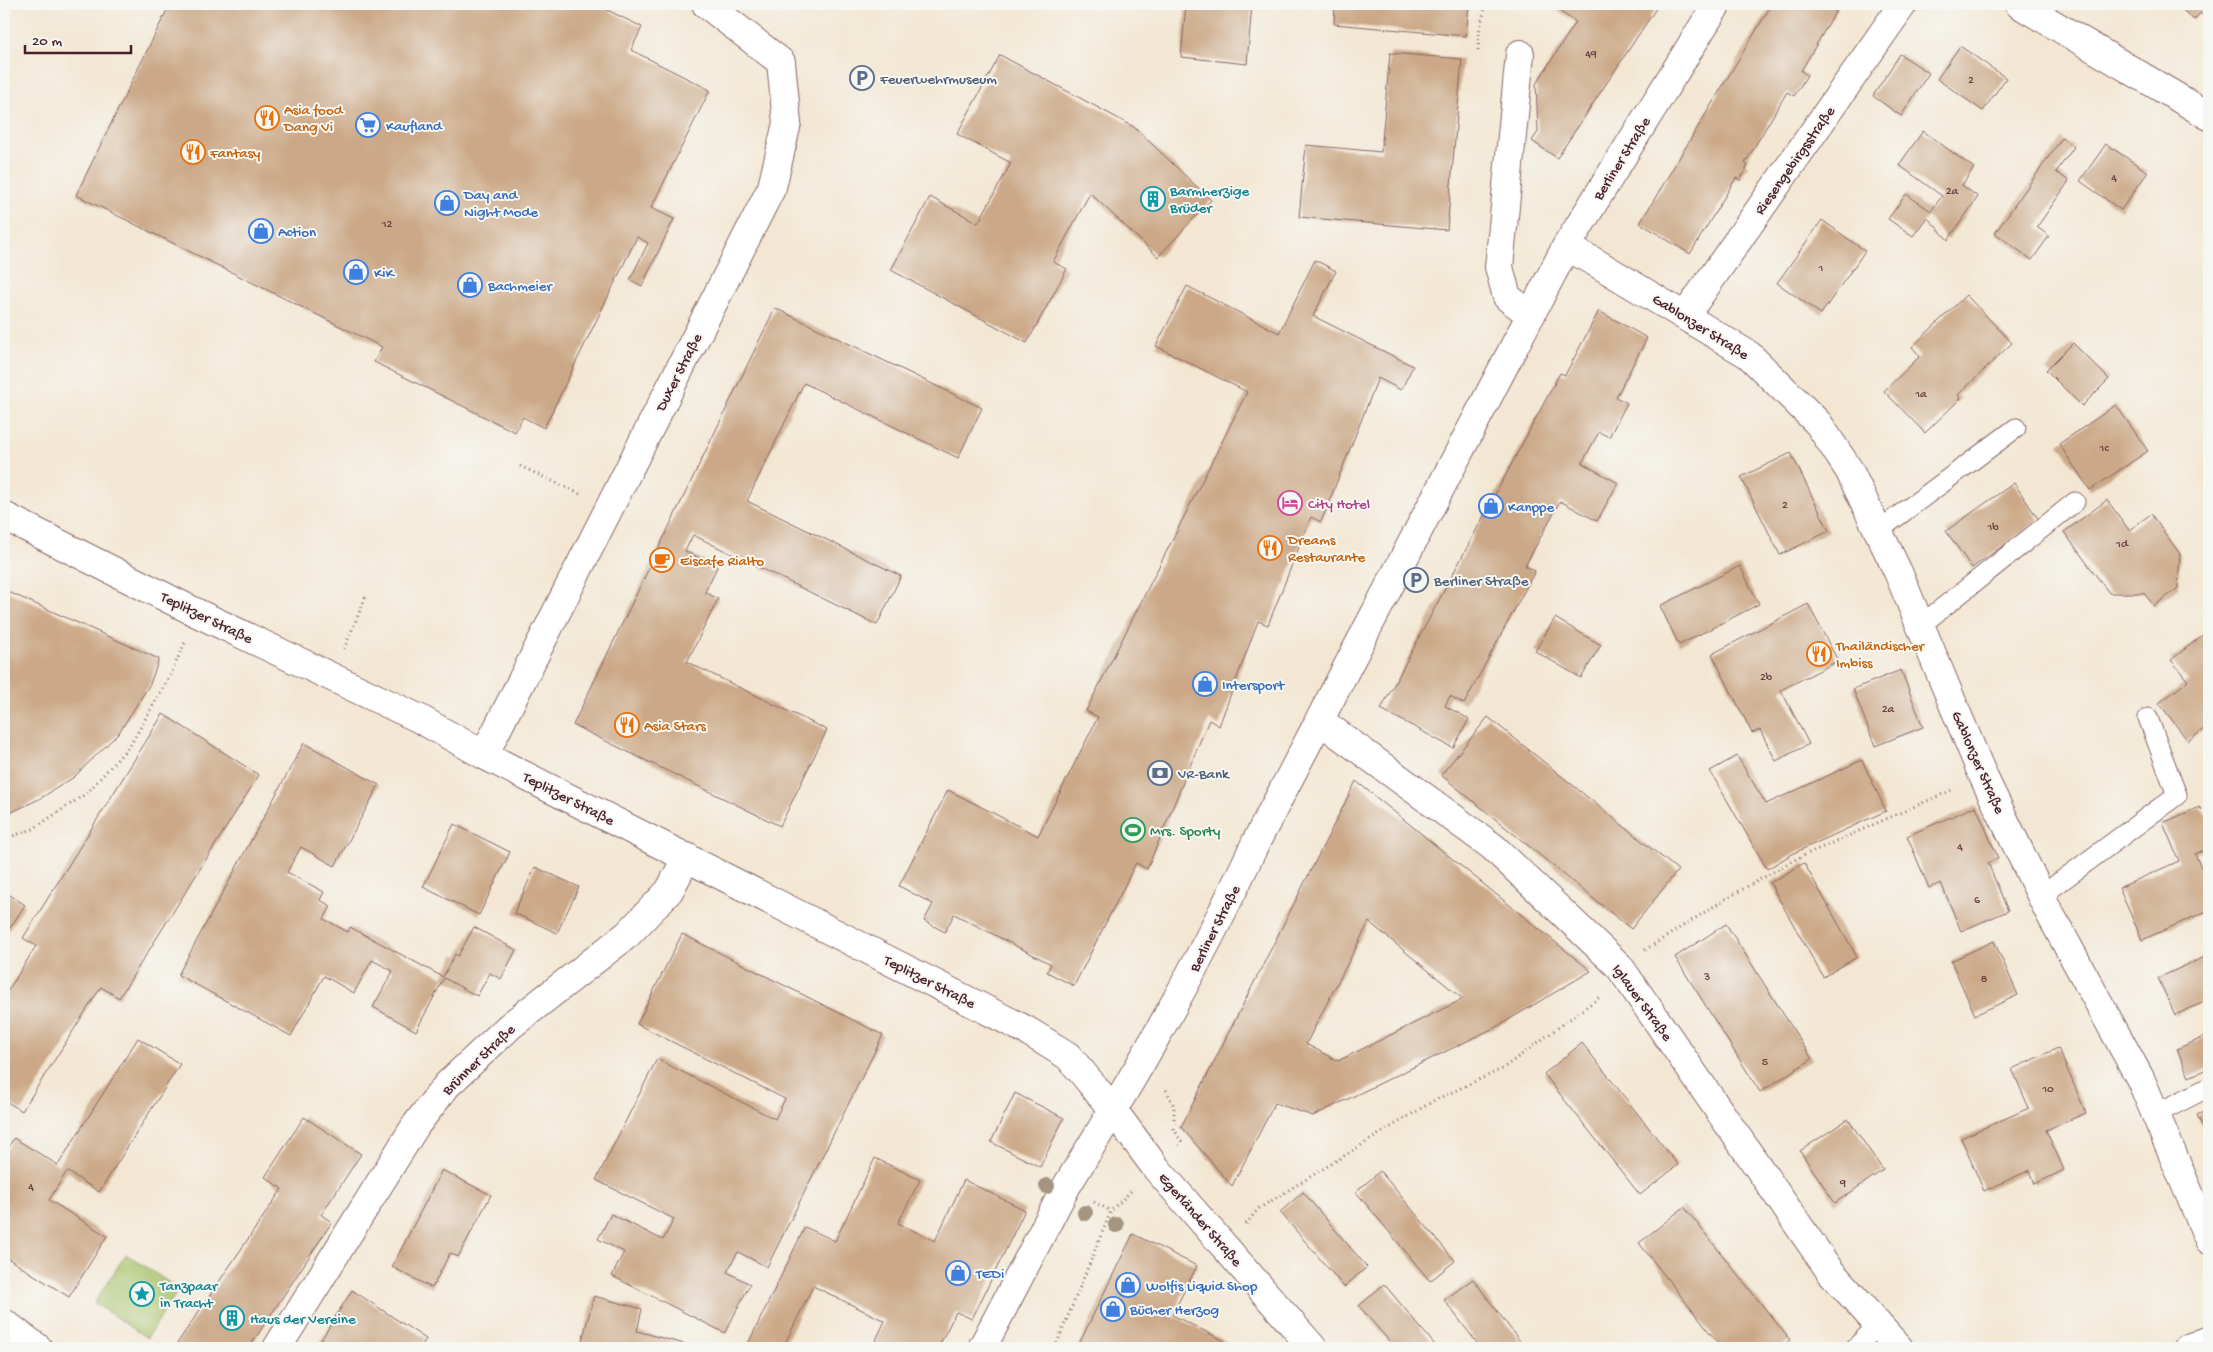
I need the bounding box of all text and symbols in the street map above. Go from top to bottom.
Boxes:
scale bar [25,22,131,54]
text: 20 m [32,33,62,51]
house number: 49 [1585,48,1597,62]
parking icon: Feuerwehrmuseum [849,65,875,91]
place label: Feuerwehrmuseum [879,71,997,89]
house number: 2 [1968,74,1974,88]
place label: Asia food Dang Vi [283,102,344,137]
street label: Riesengebirgsstraße [1751,103,1840,219]
restaurant icon: Asia food Dang Vi [254,105,280,131]
supermarket icon: Kaufland [355,112,381,138]
street label: Berliner Straße [1589,114,1656,205]
place label: Kaufland [386,118,443,136]
restaurant icon: Fantasy [180,139,206,165]
place label: Fantasy [209,145,261,163]
house number: 4 [2111,172,2117,186]
place label: Barmherzige Brüder [1169,183,1249,218]
house number: 2a [1946,185,1959,199]
building icon: Barmherzige Brüder [1140,186,1166,212]
place label: Day and Night Mode [463,187,538,222]
shop icon: Day and Night Mode [434,190,460,216]
shop icon: Action [248,218,274,244]
house number: 12 [381,218,392,232]
place label: Action [278,224,316,242]
shop icon: KiK [343,259,369,285]
house number: 1 [1818,262,1824,276]
place label: KiK [374,265,396,283]
shop icon: Bachmeier [457,272,483,298]
place label: Bachmeier [487,278,554,296]
street label: Gablonzer Straße [1648,291,1752,365]
street label: Duxer Straße [652,331,707,416]
house number: 1a [1914,388,1927,402]
house number: 1c [2099,442,2109,456]
hotel icon: City Hotel [1277,490,1303,516]
shop icon: Kanppe [1478,493,1504,519]
place label: City Hotel [1308,496,1370,514]
place label: Kanppe [1508,499,1554,517]
house number: 2 [1782,499,1788,513]
house number: 1b [1986,521,1999,535]
place label: Dreams Restaurante [1287,532,1365,567]
restaurant icon: Dreams Restaurante [1257,535,1283,561]
house number: 1d [2115,538,2129,552]
cafe icon: Eiscafe Rialto [649,547,675,573]
place label: Eiscafe Rialto [680,553,764,571]
parking icon: Berliner Straße [1403,567,1429,593]
place label: Berliner Straße [1433,573,1529,591]
street label: Teplitzer Straße [156,588,255,649]
place label: Thailändischer Imbiss [1835,638,1926,673]
restaurant icon: Thailändischer Imbiss [1806,641,1832,667]
shop icon: Intersport [1192,671,1218,697]
house number: 2b [1760,671,1773,685]
place label: Intersport [1222,677,1286,695]
house number: 2a [1882,703,1895,717]
street label: Gablonzer Straße [1946,709,2008,817]
restaurant icon: Asia Stars [614,712,640,738]
place label: Asia Stars [644,718,706,736]
bank icon: VR-Bank [1147,760,1173,786]
place label: VR-Bank [1177,766,1230,784]
street label: Teplitzer Straße [518,769,617,831]
sports icon: Mrs. Sporty [1120,817,1146,843]
place label: Mrs. Sporty [1150,823,1221,841]
house number: 4 [1957,841,1963,855]
street label: Berliner Straße [1186,882,1245,976]
house number: 6 [1974,894,1981,908]
street label: Teplitzer Straße [879,952,978,1014]
street label: Iglauer Straße [1607,961,1676,1045]
house number: 3 [1703,971,1710,985]
house number: 8 [1981,973,1988,987]
street label: Brünner Straße [438,1021,520,1100]
house number: 5 [1762,1056,1768,1070]
house number: 10 [2041,1083,2054,1097]
street label: Egerländer Straße [1154,1170,1245,1271]
house number: 9 [1839,1177,1846,1191]
house number: 4 [28,1181,34,1195]
shop icon: TEDi [945,1260,971,1286]
place label: TEDi [975,1266,1004,1284]
shop icon: Wolfis Liquid Shop [1115,1272,1141,1298]
place label: Tanzpaar in Tracht [159,1278,219,1313]
place label: Wolfis Liquid Shop [1146,1278,1258,1296]
place icon: Tanzpaar in Tracht [129,1281,155,1307]
shop icon: Bücher Herzog [1100,1296,1126,1322]
place label: Bücher Herzog [1129,1302,1219,1320]
building icon: Haus der Vereine [219,1305,245,1331]
place label: Haus der Vereine [250,1311,356,1329]

